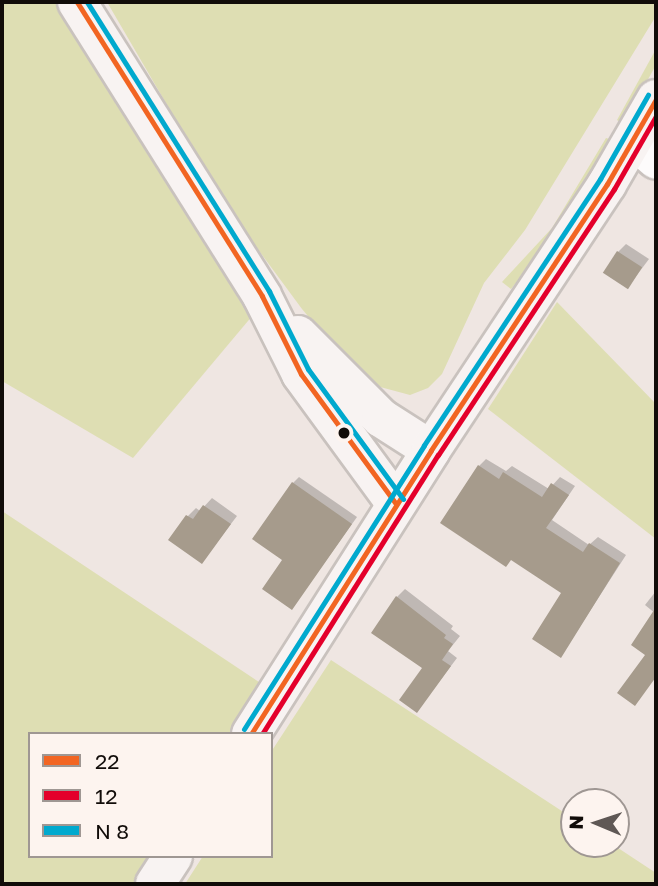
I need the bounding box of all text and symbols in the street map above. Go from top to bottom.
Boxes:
unlabelled marker [337,426,351,440]
legend [28,732,273,858]
text: 22 [95,748,119,774]
text: 12 [95,783,117,809]
north arrow [560,788,630,858]
text: N [564,815,587,830]
text: N 8 [95,818,129,844]

